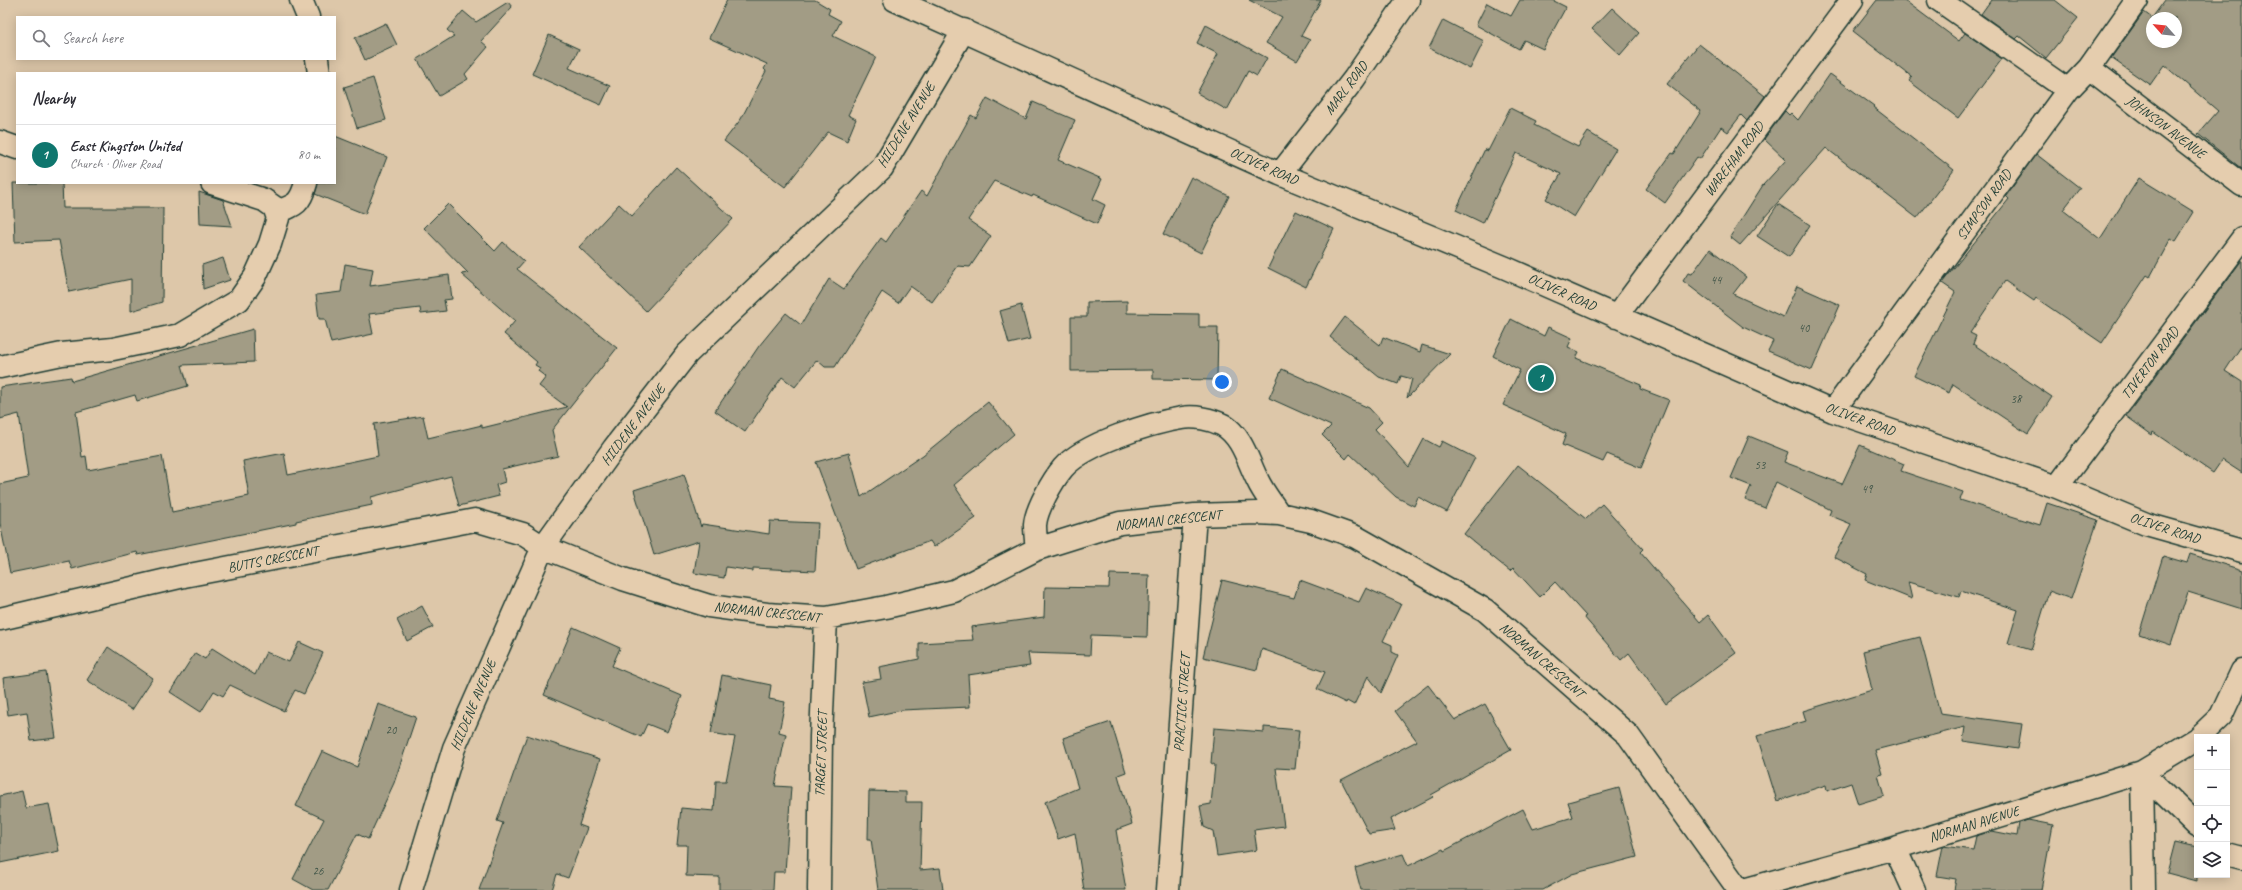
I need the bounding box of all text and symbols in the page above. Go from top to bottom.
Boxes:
north arrow [2146,12,2182,48]
search box [16,16,336,60]
icon: search [30,27,52,49]
text: Search here [62,29,123,48]
street label: MARL ROAD [1321,57,1372,118]
street label: HILDENE AVENUE [873,78,940,171]
text: Nearby [32,88,75,109]
street label: JOHNSON AVENUE [2122,91,2211,164]
street label: WAREHAM ROAD [1701,117,1769,200]
text: East Kingston United [70,137,181,156]
street label: OLIVER ROAD [1227,143,1301,189]
text: 1 [42,147,48,163]
text: 80 m [298,147,320,163]
text: Church · Oliver Road [70,156,161,172]
street label: SIMPSON ROAD [1953,165,2016,244]
street label: OLIVER ROAD [1525,269,1599,315]
house number: 44 [1711,272,1723,288]
house number: 40 [1799,320,1811,336]
street label: TIVERTON ROAD [2117,322,2184,402]
pin: 1 [1528,363,1554,393]
your location [1212,372,1232,392]
street label: HILDENE AVENUE [597,380,670,469]
house number: 38 [2011,391,2023,407]
street label: OLIVER ROAD [1823,399,1898,440]
house number: 53 [1755,457,1767,473]
house number: 49 [1862,481,1874,497]
street label: NORMAN CRESCENT [1114,506,1226,534]
street label: OLIVER ROAD [2128,509,2203,548]
street label: BUTTS CRESCENT [226,541,323,576]
street label: NORMAN CRESCENT [713,598,825,626]
street label: NORMAN CRESCENT [1496,619,1591,704]
street label: PRACTICE STREET [1170,650,1194,752]
street label: HILDENE AVENUE [446,656,500,753]
street label: TARGET STREET [811,707,831,797]
house number: 20 [386,722,398,738]
map controls [2194,734,2230,878]
button: + [2194,734,2230,770]
button: − [2194,770,2230,806]
street label: NORMAN AVENUE [1927,802,2023,846]
button: locate [2194,806,2230,842]
button: layers [2194,842,2230,878]
house number: 26 [313,863,324,879]

